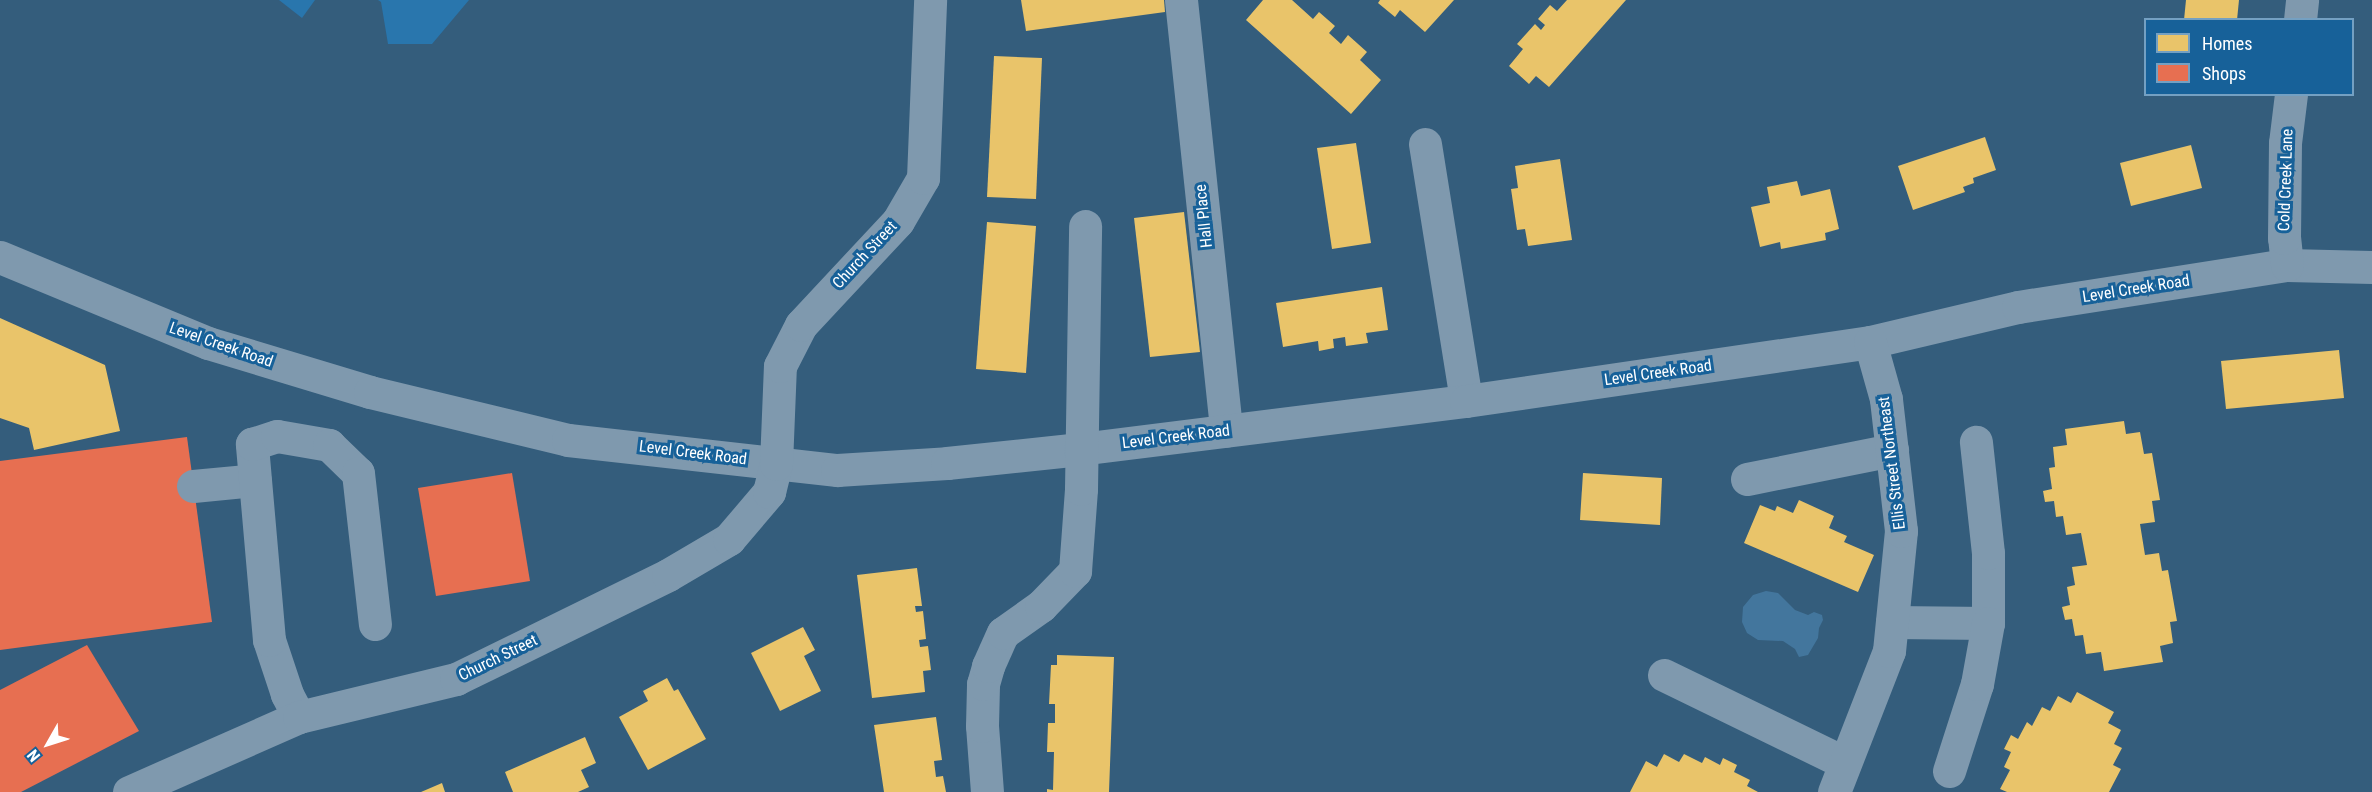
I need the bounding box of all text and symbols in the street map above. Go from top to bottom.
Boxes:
legend [2144,18,2354,96]
text: Homes [2202,33,2252,54]
text: Shops [2202,63,2246,84]
street label: Cold Creek Lane [2275,128,2297,232]
street label: Hall Place [1191,183,1217,249]
street label: Church Street [829,217,901,293]
street label: Level Creek Road [2081,271,2191,307]
street label: Level Creek Road [167,318,275,372]
street label: Level Creek Road [1603,356,1713,390]
street label: Ellis Street Northeast [1874,395,1910,531]
street label: Level Creek Road [1121,421,1231,453]
street label: Level Creek Road [638,437,748,469]
street label: Church Street [455,631,541,685]
north arrow [18,714,78,774]
text: N [23,746,44,765]

